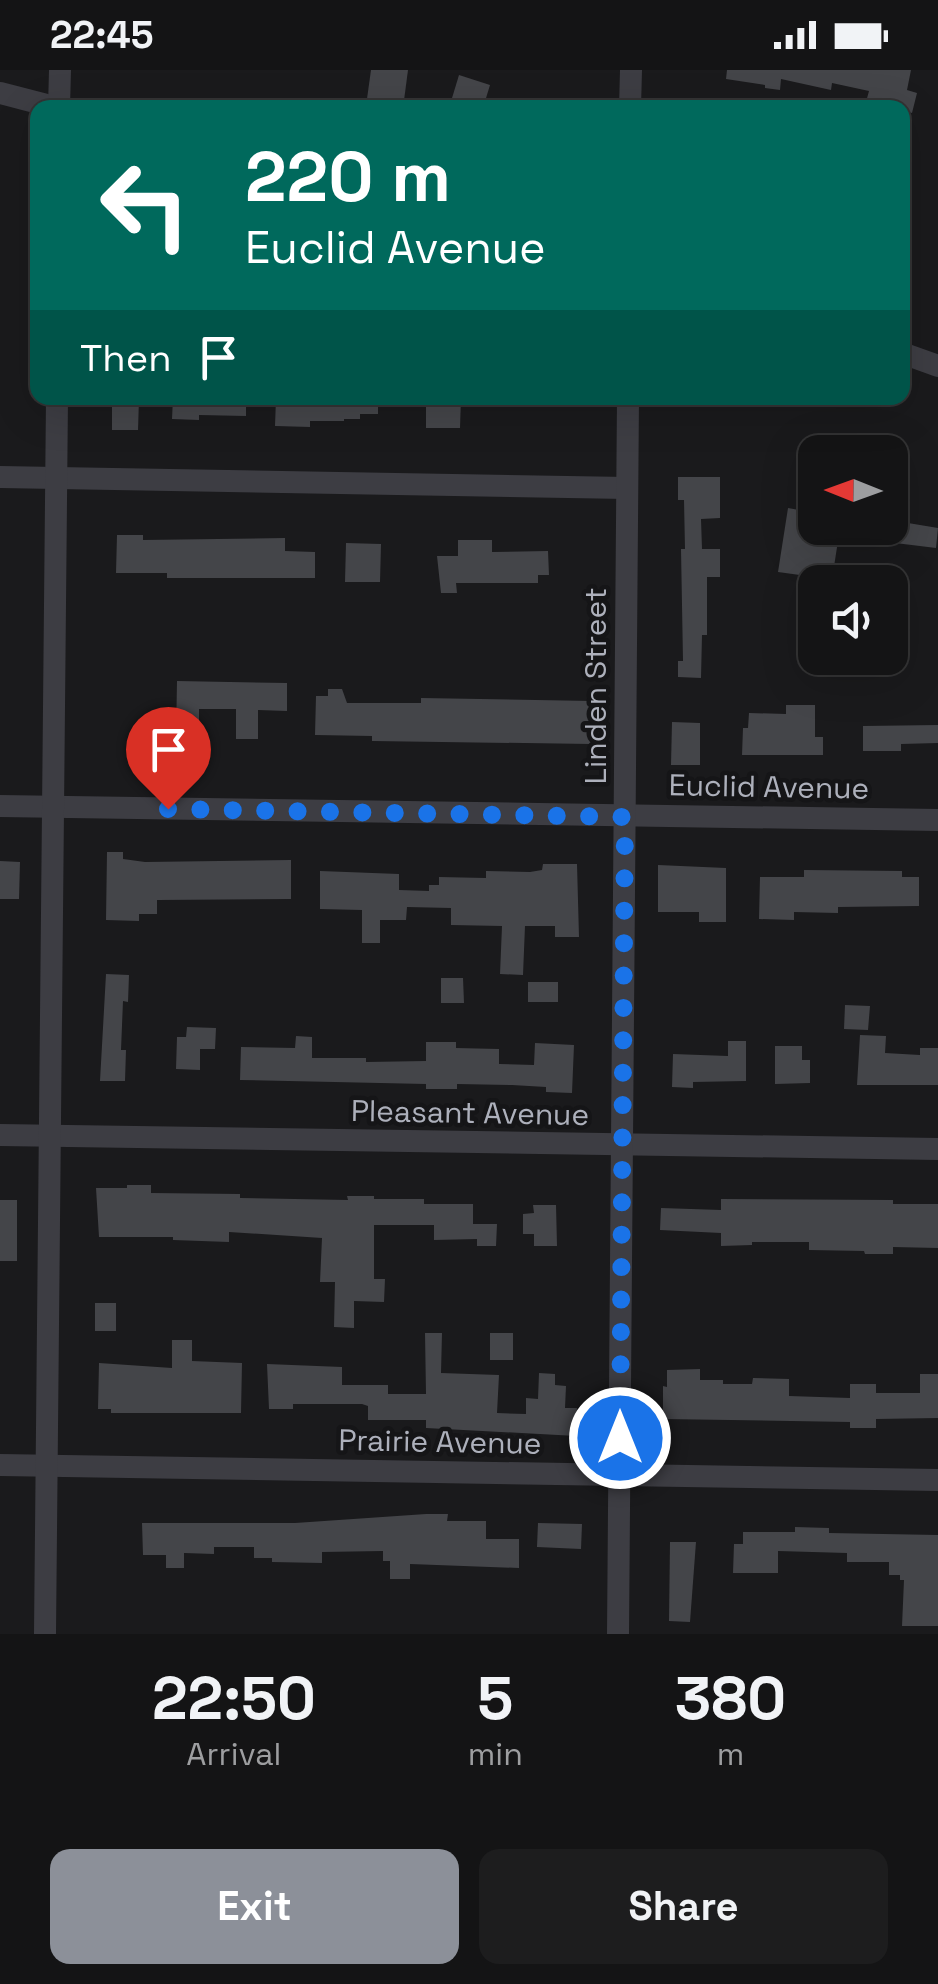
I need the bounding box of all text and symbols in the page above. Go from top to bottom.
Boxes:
text: 22:45 [50,11,153,59]
text: 220 m [245,132,451,221]
icon: left [80,140,210,270]
text: Euclid Avenue [245,219,546,276]
icon: arrive [191,330,246,385]
text: Then [80,334,171,382]
north arrow [798,435,908,545]
map controls [798,435,908,675]
button: sound [798,565,908,675]
street label: Linden Street [576,588,615,784]
pin [126,707,211,810]
icon: arrive [141,722,196,777]
street label: Euclid Avenue [668,765,870,808]
street label: Pleasant Avenue [351,1091,589,1134]
position arrow [568,1386,672,1490]
street label: Prairie Avenue [338,1420,542,1463]
text: 22:50 [152,1660,316,1737]
text: 5 [477,1660,513,1737]
text: 380 [675,1660,786,1737]
text: Arrival [186,1734,281,1774]
text: min [468,1734,523,1774]
text: m [717,1734,744,1774]
button: Exit [50,1849,459,1964]
button: Share [479,1849,888,1964]

